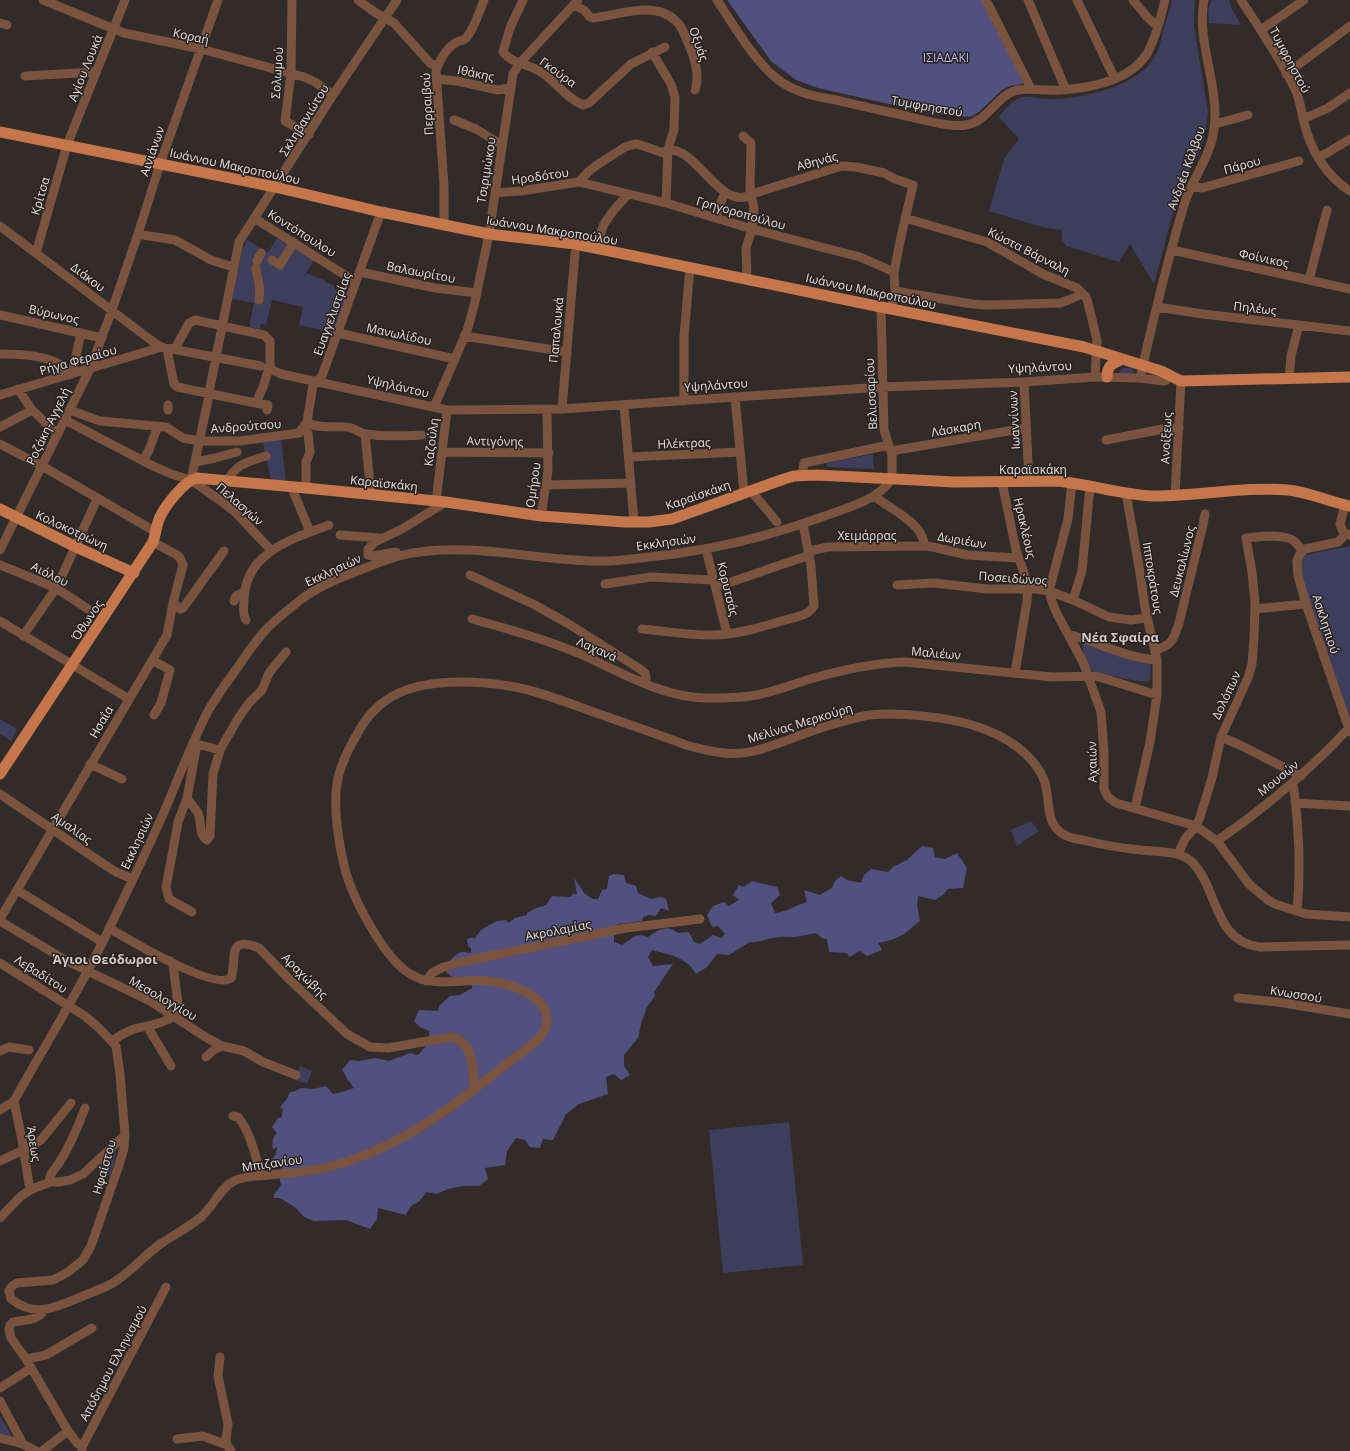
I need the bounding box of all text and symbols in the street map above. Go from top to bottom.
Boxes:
street label: Κοραή [171,24,211,48]
street label: Οξυάς [685,24,713,64]
street label: Τυμφρηστού [1266,24,1314,96]
street label: Αγίου Λουκά [64,31,106,104]
street label: Σολωμού [267,47,287,99]
park label: ΙΣΙΑΔΑΚΙ [923,49,969,66]
street label: Γκούρα [536,53,580,92]
street label: Ιθάκης [456,61,496,85]
street label: Περραιβού [417,72,437,136]
street label: Σκληβανιώτου [275,81,333,159]
street label: Τυμφρηστού [890,91,964,121]
street label: Αινιάνων [136,124,168,178]
street label: Ανδρέα Κάλβου [1163,124,1209,212]
street label: Τσιριμώκου [472,136,500,204]
street label: Ιωάννου Μακροπούλου [168,144,302,188]
street label: Αθηνάς [795,147,840,175]
street label: Πάρου [1222,152,1262,178]
street label: Ηροδότου [510,164,570,188]
street label: Κρίτσα [26,174,54,217]
street label: Γρηγοροπούλου [694,192,788,234]
street label: Κοντόπουλου [265,205,339,261]
street label: Ιωάννου Μακροπούλου [485,211,619,249]
street label: Κώστα Βάρναλη [985,223,1073,279]
street label: Φοίνικος [1237,244,1291,272]
street label: Βαλαωρίτου [385,257,457,287]
street label: Διάκου [67,258,109,296]
street label: Ιωάννου Μακροπούλου [804,269,938,313]
street label: Ευαγγελιστρίας [309,270,355,358]
street label: Παπαλουκά [545,296,567,364]
street label: Πηλέως [1233,297,1278,319]
street label: Βύρωνος [27,300,81,328]
street label: Μανωλίδου [365,319,433,349]
street label: Ρήγα Φεραίου [37,341,119,379]
street label: Υψηλάντου [1008,357,1072,377]
street label: Βελισσαρίου [861,358,881,430]
street label: Υψηλάντου [365,371,431,401]
street label: Υψηλάντου [684,374,748,396]
street label: Ροζάκη-Αγγελή [22,384,74,468]
street label: Ιωαννίνων [1004,390,1024,450]
street label: Ανοίξεως [1156,411,1176,464]
street label: Ανδρούτσου [210,415,282,437]
street label: Λάσκαρη [930,415,982,441]
street label: Καζούλη [420,417,442,467]
street label: Αντιγόνης [466,432,524,450]
street label: Ηλέκτρας [657,434,711,452]
street label: Ομήρου [521,461,545,509]
street label: Καραϊσκάκη [999,461,1067,478]
street label: Καραϊσκάκη [349,471,419,495]
street label: Καραϊσκάκη [663,476,733,514]
street label: Πελασγών [213,479,267,529]
street label: Ηρακλέους [1010,496,1040,560]
street label: Κολοκοτρώνη [33,506,111,554]
street label: Δευκαλίωνος [1165,523,1199,598]
street label: Χειμάρρας [837,527,897,544]
street label: Δωριέων [936,527,988,553]
street label: Εκκλησιών [635,529,697,555]
street label: Ιπποκράτους [1139,541,1167,616]
street label: Εκκλησιών [302,550,364,590]
street label: Αιόλου [28,558,72,590]
street label: Κορυτσάς [713,560,743,618]
street label: Ποσειδώνος [978,567,1048,589]
street label: Ασκληπιού [1308,592,1344,656]
street label: Όθωνος [67,596,107,645]
district label: Νέα Σφαίρα [1081,628,1159,646]
street label: Λαχανά [574,633,620,666]
street label: Μαλιέων [910,642,962,664]
street label: Δολόπων [1207,668,1245,722]
street label: Μελίνας Μερκούρη [745,699,855,747]
street label: Ησαΐα [85,702,117,741]
street label: Αχαιών [1083,741,1101,783]
street label: Μουσών [1254,756,1302,800]
street label: Αμαλίας [48,808,96,848]
street label: Εκκλησιών [117,810,157,872]
street label: Ακρολαμίας [524,915,593,945]
street label: Αραχώβης [278,949,332,1003]
district label: Άγιοι Θεόδωροι [53,950,158,968]
street label: Λεβαδίτου [11,951,71,997]
street label: Μεσολογγίου [126,972,200,1024]
street label: Κνωσσού [1269,982,1323,1006]
street label: Άρεως [23,1125,45,1163]
street label: Ηφαίστου [88,1138,120,1196]
street label: Μπιζανίου [241,1150,303,1176]
street label: Απόδημου Ελληνισμού [75,1302,151,1424]

